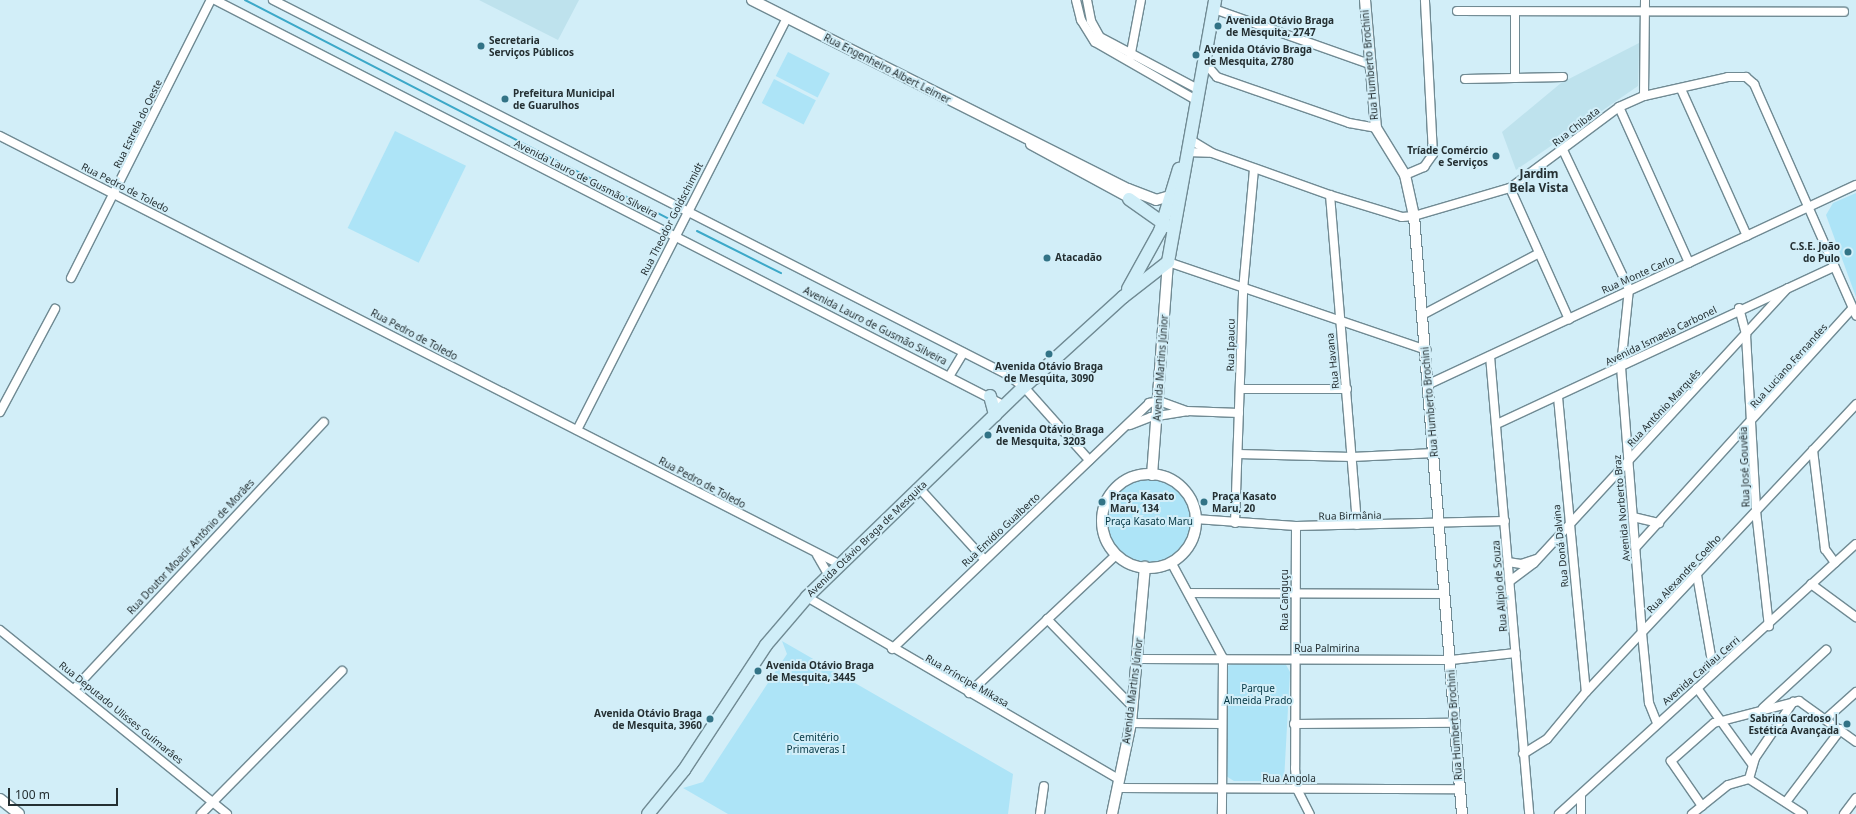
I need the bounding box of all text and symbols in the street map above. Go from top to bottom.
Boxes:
street label: Rua Humberto Brochini [1359,9,1381,121]
place label: Avenida Otávio Braga de Mesquita, 2747 [1226,14,1334,38]
marker: Avenida Otávio Braga de Mesquita, 2747 [1213,21,1223,31]
street label: Rua Engenheiro Albert Leimer [821,32,953,106]
place label: Secretaria Serviços Públicos [489,34,574,58]
marker: Secretaria Serviços Públicos [476,41,486,51]
place label: Avenida Otávio Braga de Mesquita, 2780 [1204,43,1312,66]
marker: Avenida Otávio Braga de Mesquita, 2780 [1191,50,1201,60]
street label: Rua Estrela do Oeste [111,78,165,170]
place label: Prefeitura Municipal de Guarulhos [513,87,615,110]
marker: Prefeitura Municipal de Guarulhos [500,94,510,104]
street label: Rua Chibata [1550,105,1602,149]
street label: Avenida Lauro de Gusmão Silveira [512,137,660,221]
place label: Tríade Comércio e Serviços [1407,144,1488,168]
marker: Tríade Comércio e Serviços [1491,151,1501,161]
street label: Rua Pedro de Toledo [79,161,171,215]
street label: Rua Theodor Goldschimidt [638,161,706,277]
district label: Jardim Bela Vista [1510,167,1568,195]
place label: C.S.E. João do Pulo [1790,240,1840,264]
marker: C.S.E. João do Pulo [1843,247,1853,257]
place label: Atacadão [1055,252,1102,264]
marker: Atacadão [1042,253,1052,263]
street label: Rua Monte Carlo [1600,254,1676,296]
street label: Avenida Lauro de Gusmão Silveira [801,284,949,368]
street label: Avenida Ismaela Carbonel [1603,304,1719,368]
street label: Rua Pedro de Toledo [368,307,460,363]
street label: Avenida Martins Júnior [1151,314,1171,422]
street label: Rua Ipaucu [1225,318,1237,372]
street label: Rua Luciano Fernandes [1748,321,1830,411]
street label: Rua Havana [1324,332,1342,390]
street label: Rua Humberto Brochini [1419,346,1441,458]
marker: Avenida Otávio Braga de Mesquita, 3090 [1044,349,1054,359]
place label: Avenida Otávio Braga de Mesquita, 3090 [995,360,1103,384]
street label: Rua Antônio Marquês [1625,367,1703,449]
place label: Avenida Otávio Braga de Mesquita, 3203 [996,423,1104,446]
street label: Rua José Gouvêia [1738,426,1752,508]
marker: Avenida Otávio Braga de Mesquita, 3203 [983,430,993,440]
street label: Avenida Norberto Braz [1611,454,1633,562]
street label: Rua Pedro de Toledo [656,455,748,511]
street label: Rua Doutor Moacir Antônio de Morâes [125,477,257,617]
street label: Avenida Otávio Braga de Mesquita [805,478,929,600]
place label: Praça Kasato Maru, 134 [1110,490,1174,514]
place label: Praça Kasato Maru, 20 [1212,490,1276,514]
street label: Rua Emídio Gualberto [959,491,1043,569]
marker: Praça Kasato Maru, 134 [1097,497,1107,507]
marker: Praça Kasato Maru, 20 [1199,497,1209,507]
street label: Rua Doná Dalvina [1551,504,1571,588]
street label: Rua Birmânia [1318,509,1382,523]
park label: Praça Kasato Maru [1105,516,1193,528]
street label: Rua Alexandre Coelho [1644,532,1724,616]
street label: Rua Alípio de Souza [1490,540,1510,632]
street label: Rua Canguçu [1279,569,1291,631]
street label: Avenida Carilau Cerri [1660,634,1742,708]
street label: Avenida Martins Júnior [1121,637,1145,745]
street label: Rua Palmirina [1294,643,1360,655]
street label: Rua Príncipe Mikasa [923,652,1011,710]
street label: Rua Deputado Ulisses Guímarâes [57,659,185,767]
place label: Avenida Otávio Braga de Mesquita, 3445 [766,659,874,682]
marker: Avenida Otávio Braga de Mesquita, 3445 [753,666,763,676]
street label: Rua Humberto Brochini [1445,669,1465,781]
park label: Parque Almeida Prado [1224,682,1292,706]
place label: Avenida Otávio Braga de Mesquita, 3960 [594,707,702,730]
place label: Sabrina Cardoso | Estética Avançada [1748,712,1839,736]
marker: Avenida Otávio Braga de Mesquita, 3960 [705,714,715,724]
marker: Sabrina Cardoso | Estética Avançada [1842,719,1852,729]
park label: Cemitério Primaveras I [787,731,845,754]
street label: Rua Angola [1262,773,1316,785]
scale bar [10,780,120,806]
text: 100 m [15,786,50,803]

